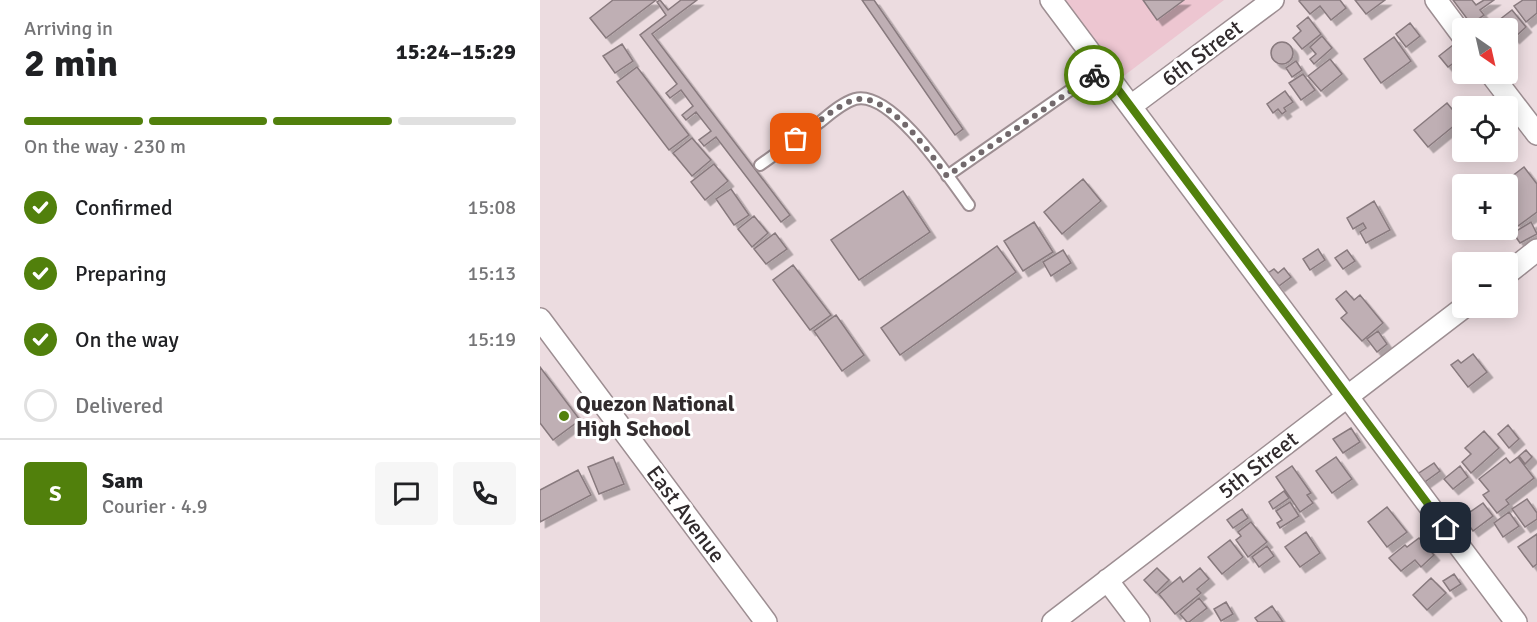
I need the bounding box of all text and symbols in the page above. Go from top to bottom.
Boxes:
street label: 6th Street [1156,14,1248,92]
text: Arriving in [24,16,113,41]
north arrow [1452,18,1518,84]
map controls [1452,18,1518,318]
text: 15:24–15:29 [396,38,516,65]
text: 2 min [24,39,118,87]
courier [1064,45,1124,105]
icon: bike [1078,59,1111,92]
button: locate [1452,96,1518,162]
pin [770,113,821,164]
icon: bag [779,122,812,155]
text: On the way · 230 m [24,134,186,159]
button: + [1452,174,1518,240]
icon: check [24,191,57,224]
text: Confirmed [75,194,173,221]
text: 15:08 [467,195,516,220]
button: − [1452,252,1518,318]
icon: check [24,257,57,290]
text: Preparing [75,260,167,287]
text: 15:13 [467,261,516,286]
icon: check [24,323,57,356]
text: On the way [75,326,179,353]
text: 15:19 [467,327,516,352]
place label: Quezon National High School [576,390,735,442]
text: Delivered [75,392,163,419]
marker: Quezon National High School [557,409,571,423]
street label: 5th Street [1213,425,1303,504]
street label: East Avenue [641,460,731,568]
button: chat [375,462,438,525]
button: phone [453,462,516,525]
text: Sam [102,467,143,494]
text: S [49,480,62,507]
text: Courier · 4.9 [102,494,208,519]
pin [1420,502,1471,553]
icon: home [1429,511,1462,544]

